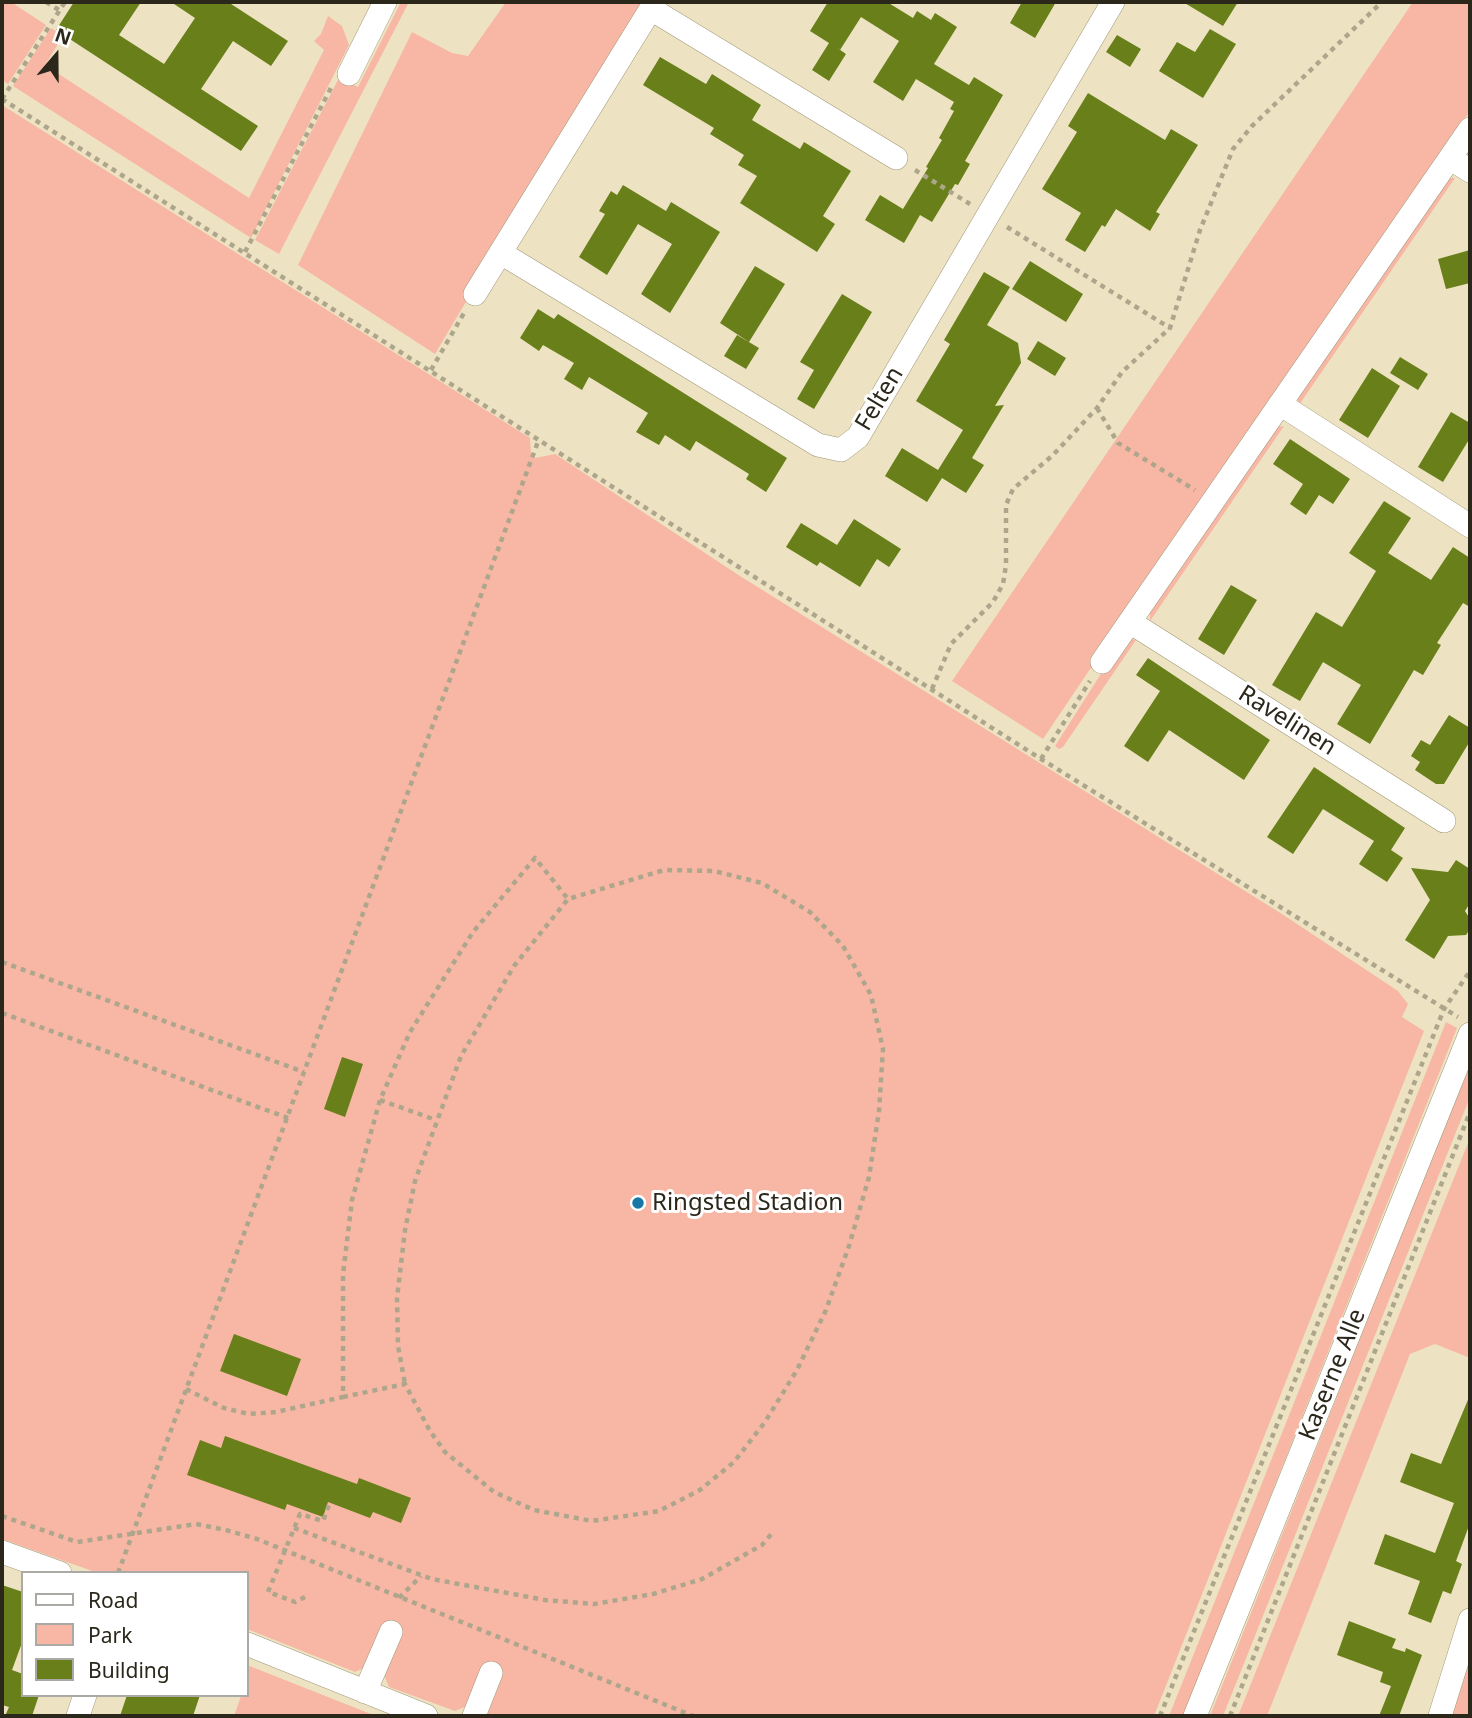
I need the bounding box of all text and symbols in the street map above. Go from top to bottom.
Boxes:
north arrow [21,21,91,91]
text: N [51,21,75,51]
street label: Felten [850,362,910,436]
street label: Ravelinen [1233,680,1341,762]
place label: Ringsted Stadion [652,1189,843,1217]
marker: Ringsted Stadion [630,1195,646,1211]
street label: Kaserne Alle [1294,1305,1372,1445]
legend [21,1571,248,1697]
text: Road [88,1586,138,1614]
text: Park [88,1621,132,1649]
text: Building [88,1656,170,1684]

